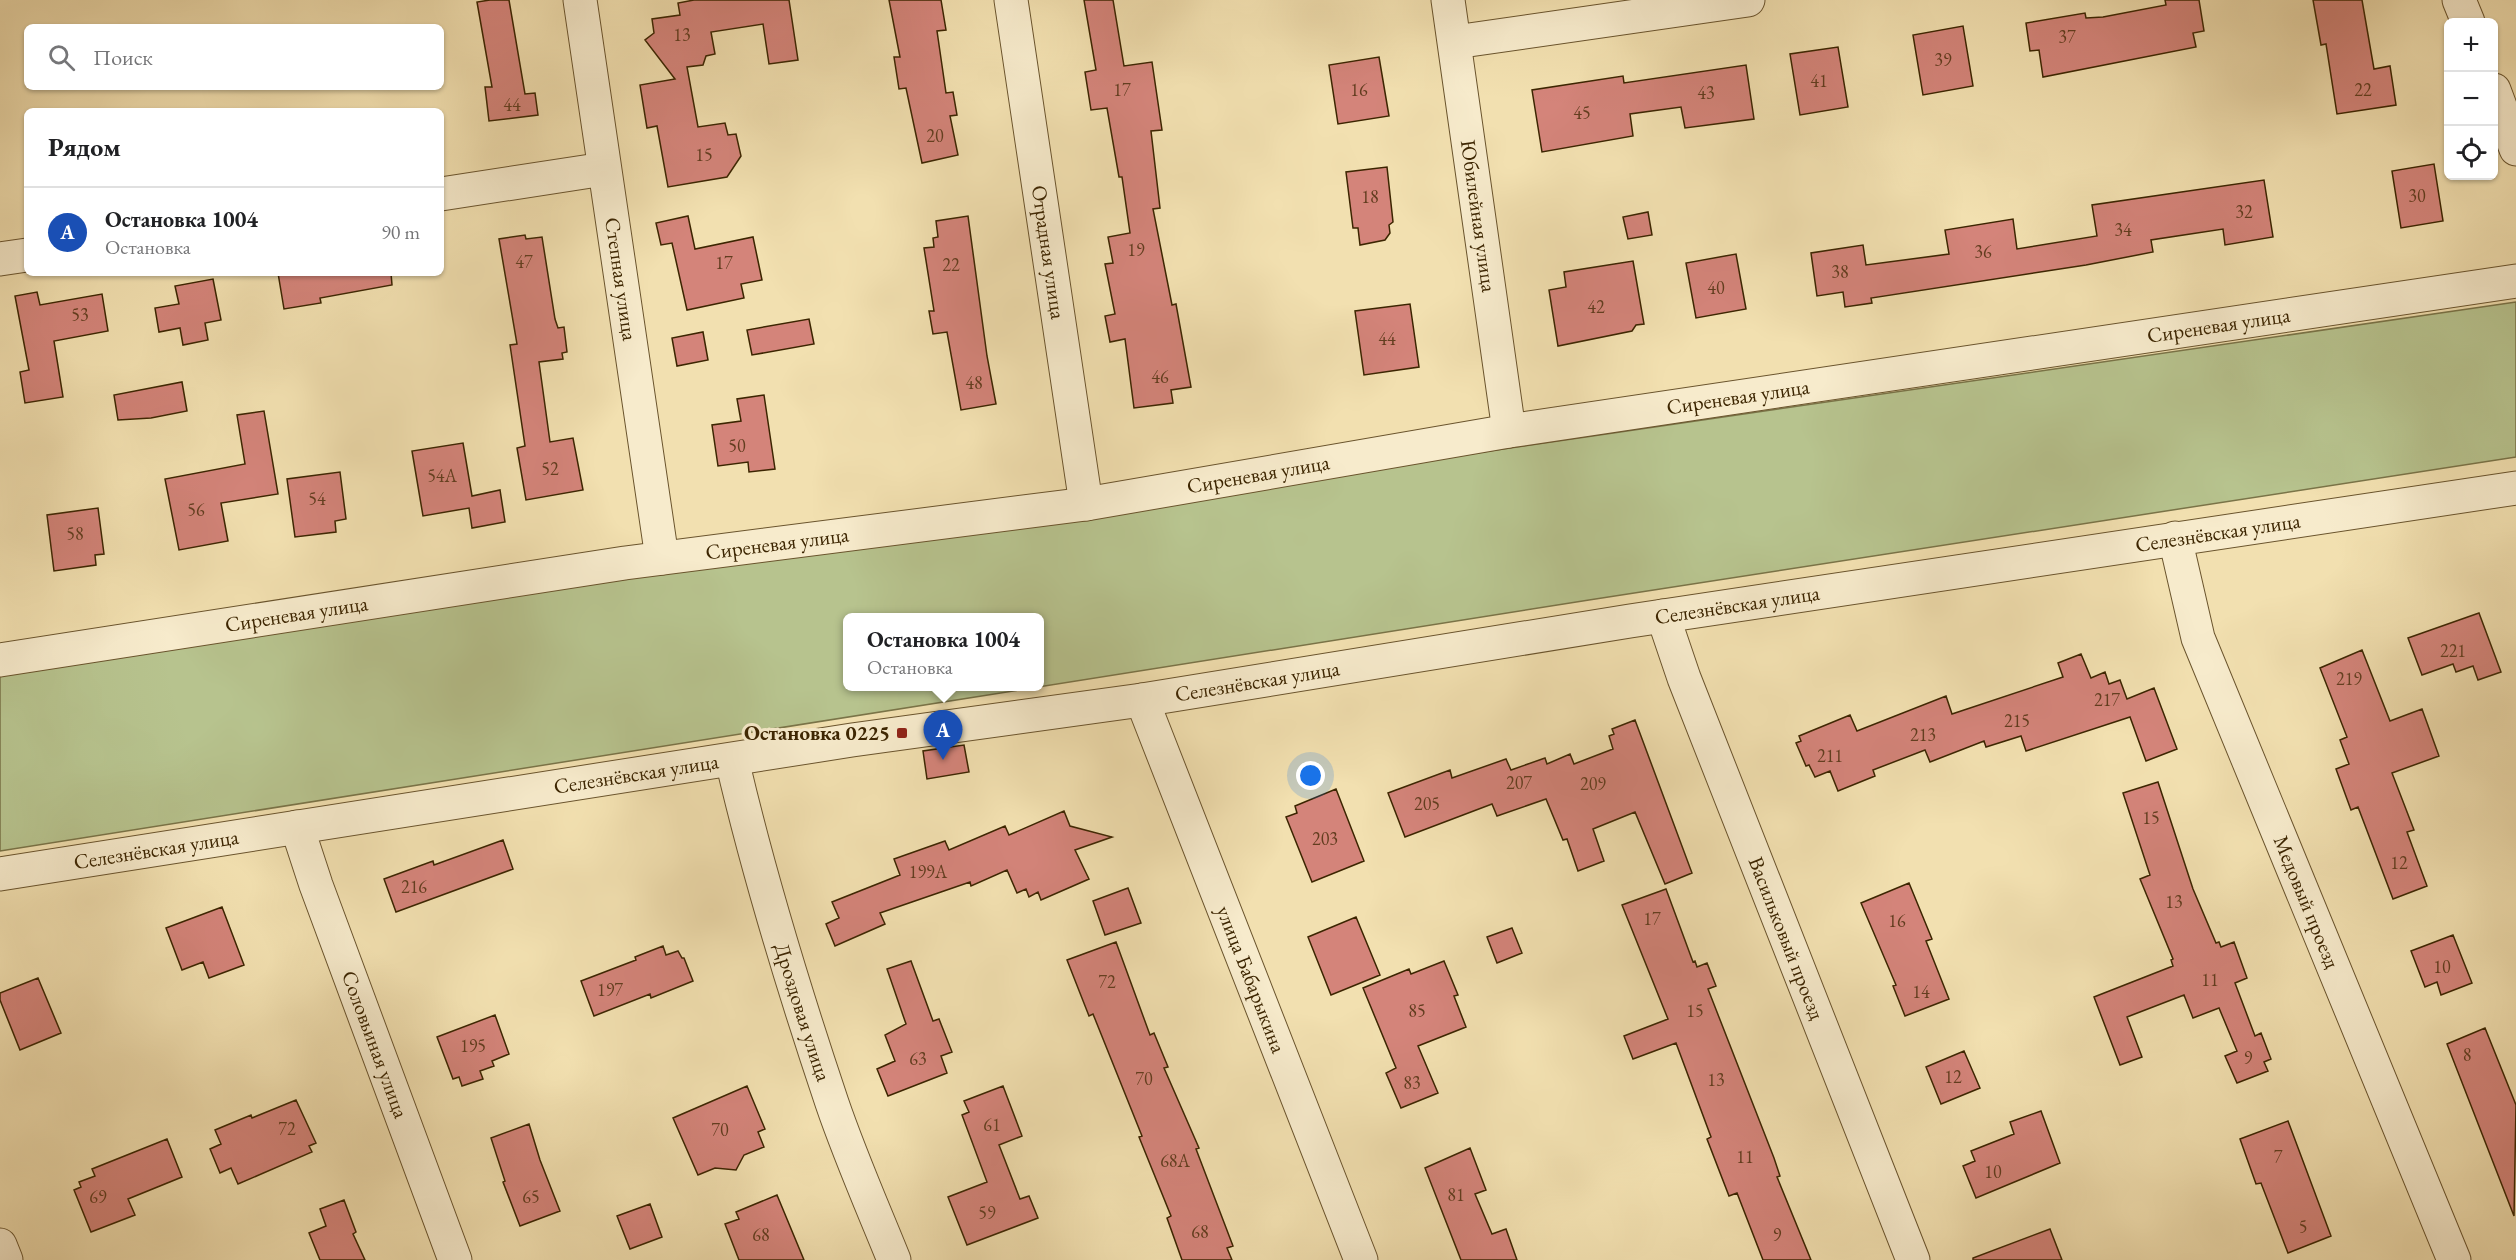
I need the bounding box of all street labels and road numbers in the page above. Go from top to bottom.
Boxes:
street label: Юбилейная улица [1455,138,1503,295]
street label: Отрадная улица [1026,183,1072,322]
street label: Степная улица [599,215,644,343]
street label: Сиреневая улица [2145,301,2293,349]
street label: Сиреневая улица [1665,372,1812,420]
street label: Сиреневая улица [1185,448,1332,499]
street label: Селезнёвская улица [2133,506,2303,558]
street label: Сиреневая улица [704,520,851,566]
street label: Селезнёвская улица [1653,579,1822,630]
street label: Сиреневая улица [223,589,370,638]
street label: Селезнёвская улица [1173,654,1342,707]
street label: Селезнёвская улица [552,747,721,800]
street label: Селезнёвская улица [72,823,241,875]
street label: Медовый проезд [2268,831,2347,973]
street label: Васильковый проезд [1743,853,1831,1024]
street label: улица Бабарыкина [1211,902,1293,1057]
street label: Дроздовая улица [769,940,838,1085]
street label: Соловьиная улица [336,967,415,1122]

